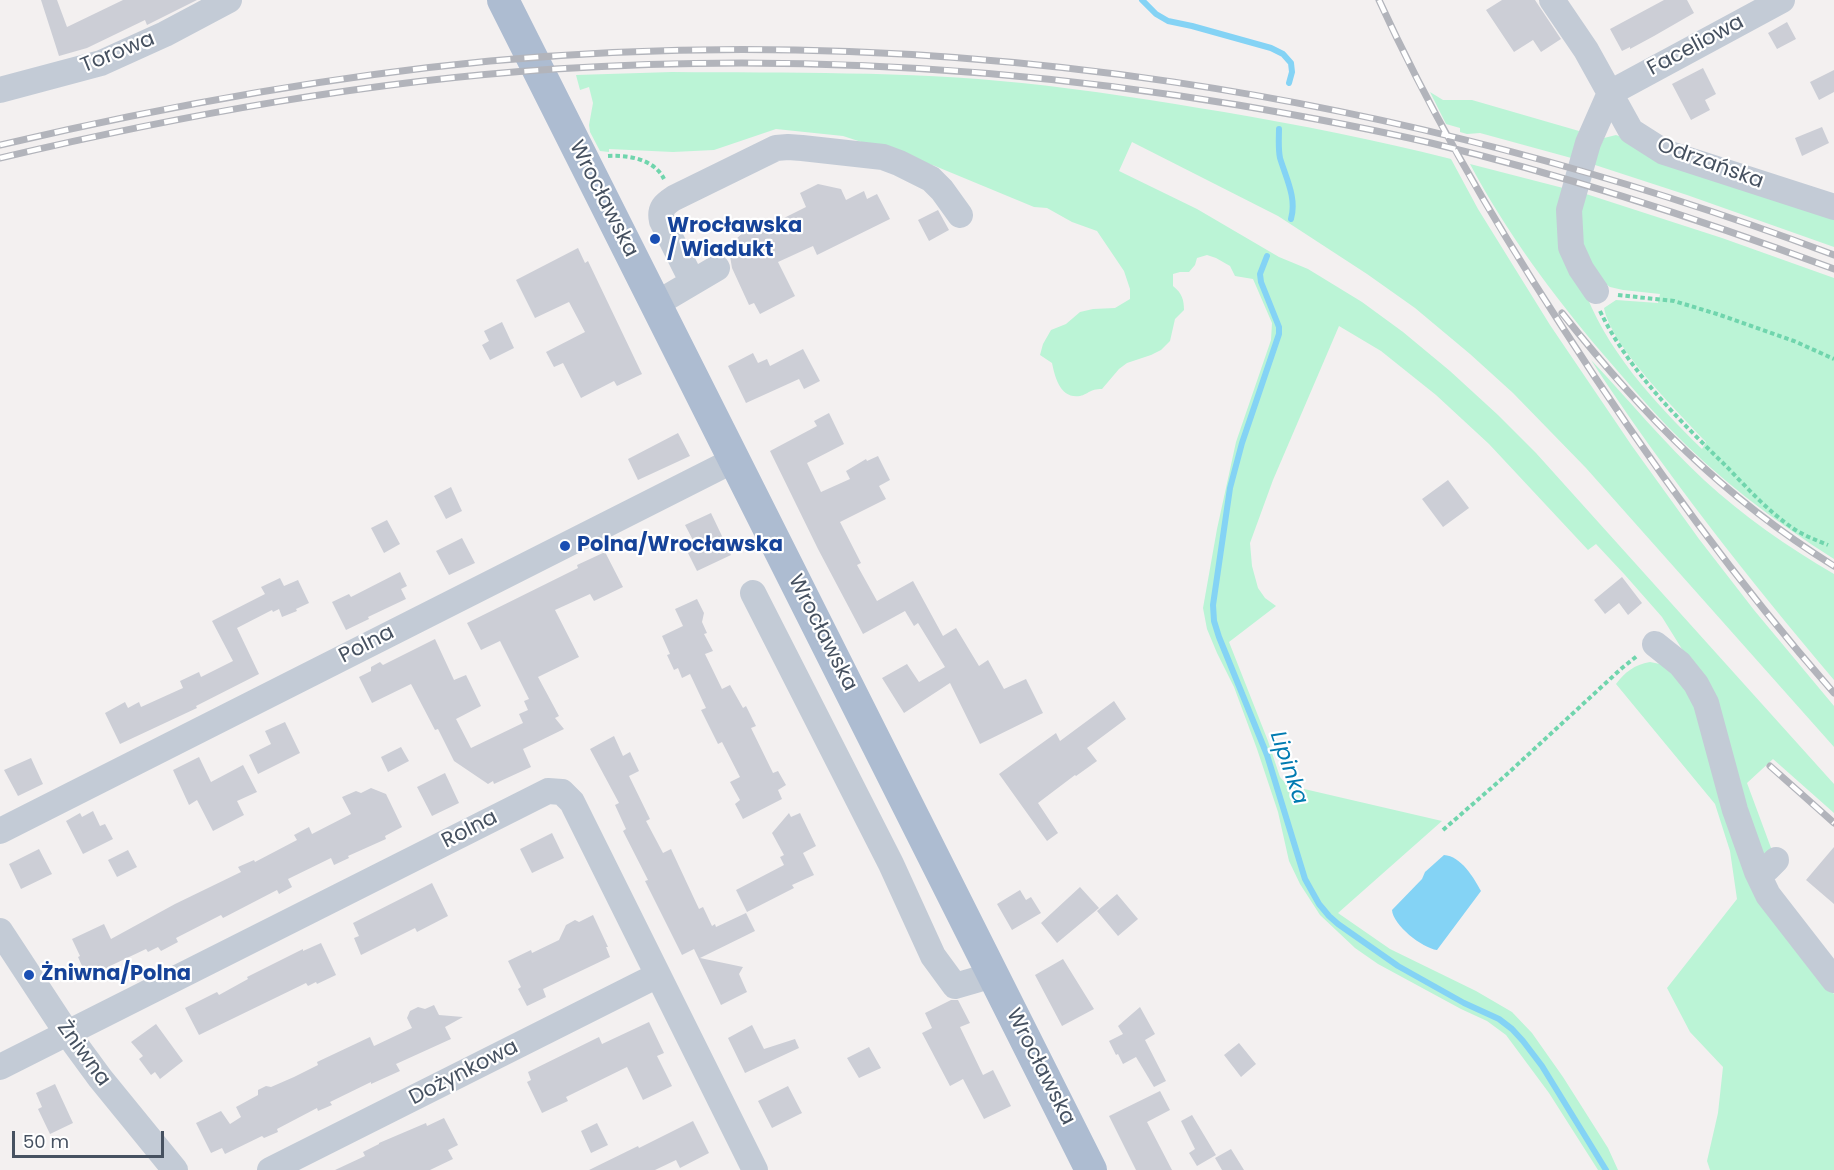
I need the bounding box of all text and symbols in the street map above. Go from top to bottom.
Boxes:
street label: Faceliowa [1643,10,1749,82]
street label: Torowa [77,27,159,79]
street label: Odrzańska [1653,133,1767,195]
street label: Wrocławska [563,137,643,261]
place label: Wrocławska / Wiadukt [667,214,802,264]
marker: Wrocławska / Wiadukt [648,232,662,246]
place label: Polna/Wrocławska [577,533,783,559]
marker: Polna/Wrocławska [558,539,572,553]
street label: Wrocławska [782,571,862,695]
street label: Polna [335,621,399,669]
water label: Lipinka [1263,728,1313,808]
street label: Rolna [438,805,502,855]
place label: Żniwna/Polna [41,962,191,988]
marker: Żniwna/Polna [22,968,36,982]
street label: Wrocławska [1000,1005,1080,1129]
street label: Żniwna [51,1016,115,1092]
street label: Dożynkowa [405,1035,523,1111]
scale bar [15,1119,166,1157]
text: 50 m [23,1129,69,1154]

